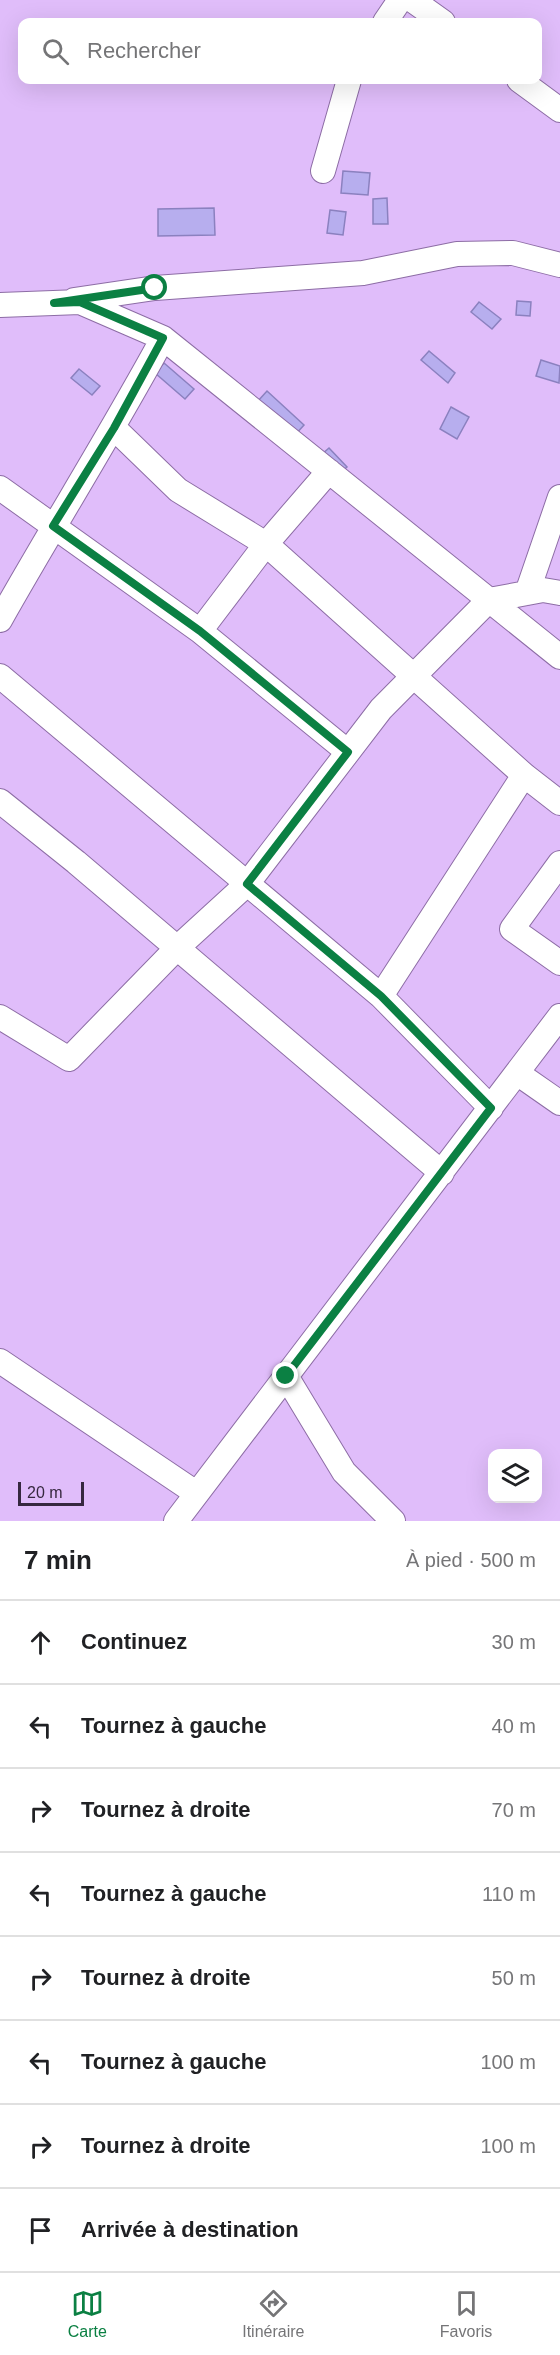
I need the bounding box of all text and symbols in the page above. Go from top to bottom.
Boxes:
search box [18,18,542,84]
icon: search [39,35,72,68]
text: Rechercher [87,38,201,63]
route start [141,274,167,300]
route end [272,1362,298,1388]
map controls [488,1449,542,1503]
button: layers [488,1449,542,1503]
scale bar [18,1479,84,1506]
text: 20 m [27,1484,63,1501]
text: 7 min [24,1545,92,1575]
text: À pied · 500 m [406,1549,536,1571]
icon: ahead [24,1626,57,1659]
text: Continuez [81,1629,187,1654]
text: 30 m [492,1631,536,1653]
icon: left [24,1710,57,1743]
text: Tournez à gauche [81,1713,266,1738]
text: 40 m [492,1715,536,1737]
icon: right [24,1794,57,1827]
text: Tournez à droite [81,1797,251,1822]
text: 70 m [492,1799,536,1821]
icon: left [24,1878,57,1911]
text: Tournez à gauche [81,1881,266,1906]
text: 110 m [482,1883,536,1905]
icon: right [24,1962,57,1995]
text: Tournez à droite [81,1965,251,1990]
text: 50 m [492,1967,536,1989]
icon: left [24,2046,57,2079]
text: Tournez à gauche [81,2049,266,2074]
text: 100 m [480,2051,536,2073]
icon: right [24,2130,57,2163]
text: Tournez à droite [81,2133,251,2158]
text: 100 m [480,2135,536,2157]
icon: arrive [24,2214,57,2247]
text: Arrivée à destination [81,2217,299,2242]
tab: Carte [68,2287,107,2341]
tab: Itinéraire [242,2287,304,2341]
tab: Favoris [440,2287,492,2341]

